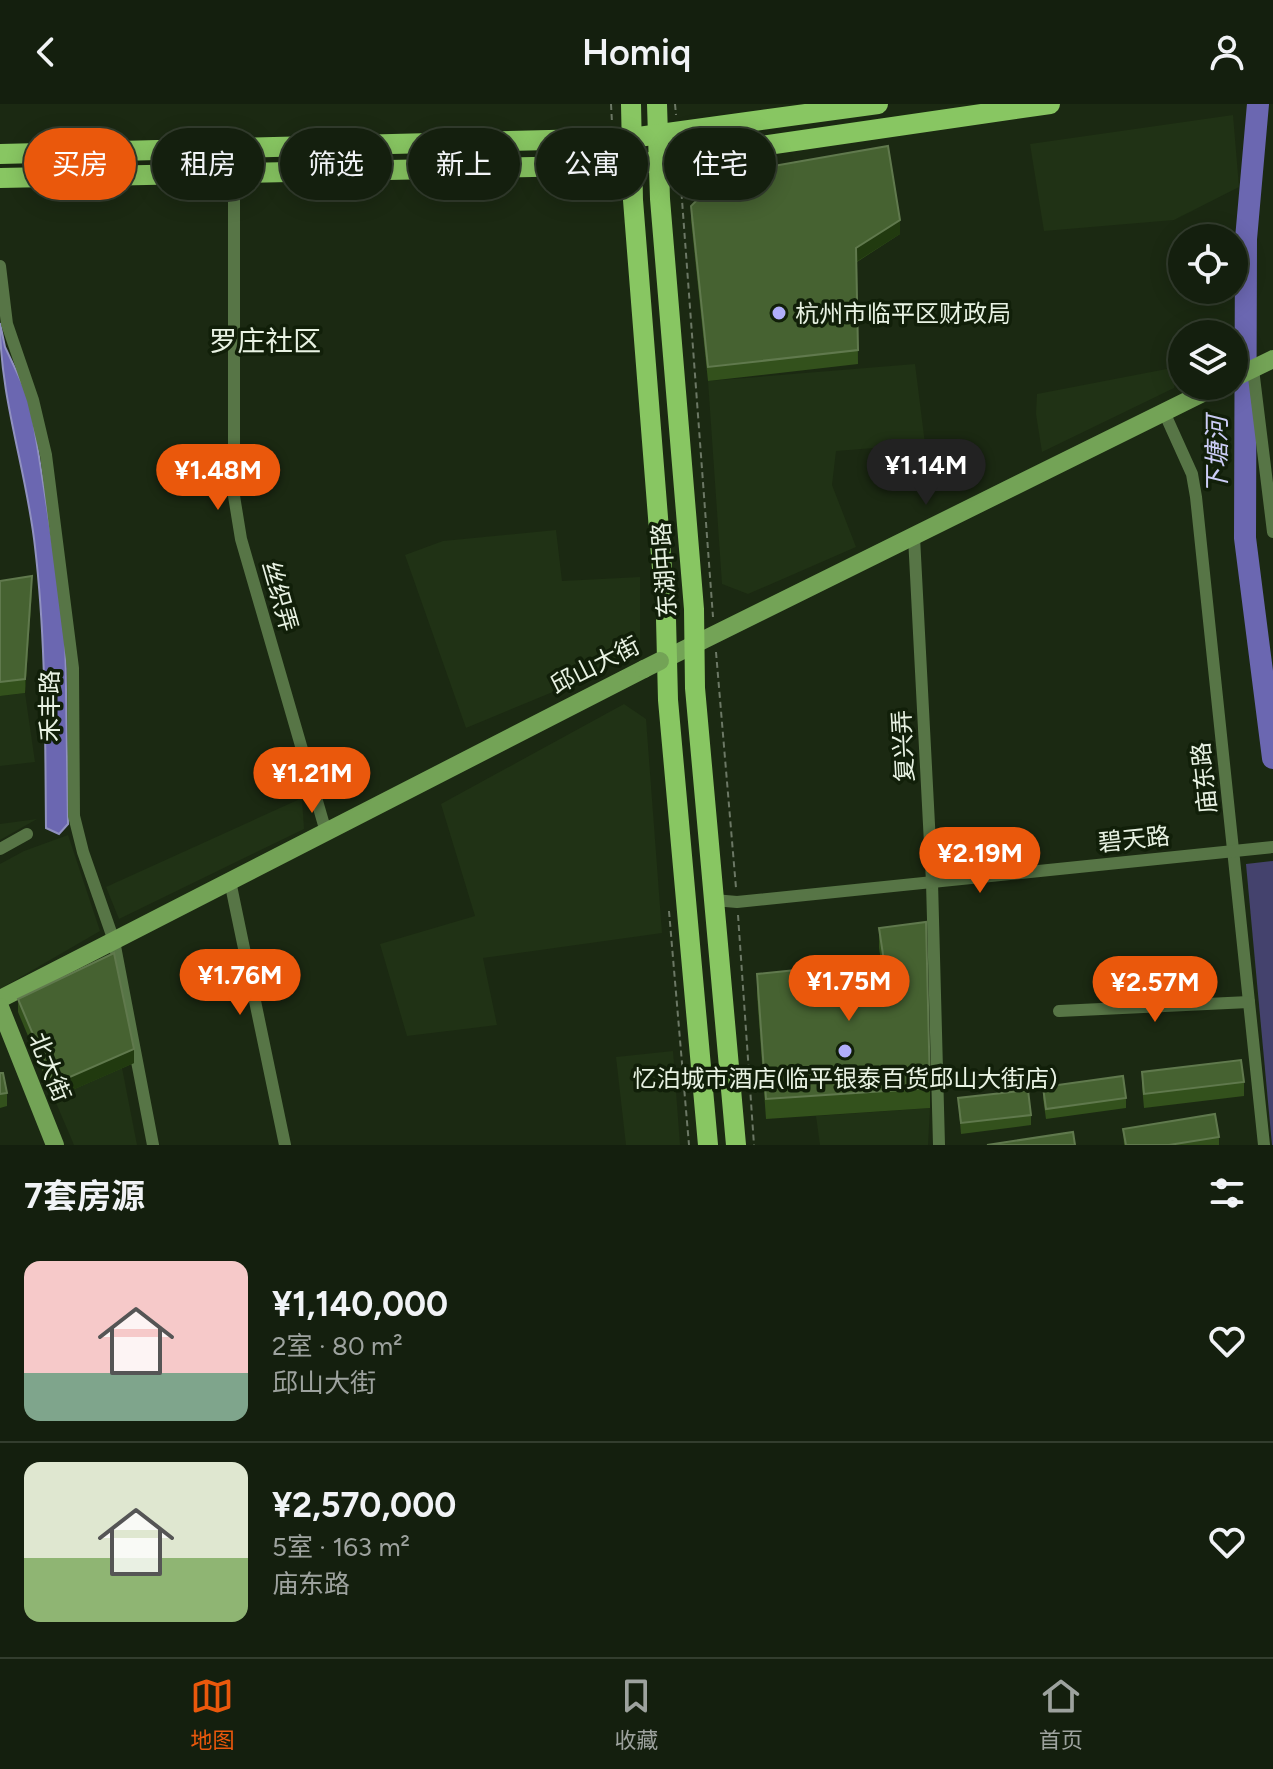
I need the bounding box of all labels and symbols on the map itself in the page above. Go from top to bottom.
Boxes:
place label: 杭州市临平区财政局 [795,299,1011,328]
marker: 杭州市临平区财政局 [770,304,788,322]
district label: 罗庄社区 [209,324,321,358]
water label: 下塘河 [1201,411,1233,494]
pin: ¥1.14M [861,439,991,507]
pin: ¥1.48M [153,444,283,512]
street label: 东湖中路 [646,521,682,619]
street label: 丝织弄 [256,557,304,635]
street label: 邱山大街 [546,630,644,700]
street label: 禾丰路 [35,670,64,742]
street label: 复兴弄 [887,709,919,783]
street label: 庙东路 [1186,741,1222,815]
pin: ¥1.21M [247,747,377,815]
street label: 碧天路 [1097,821,1171,857]
pin: ¥2.19M [915,827,1045,895]
pin: ¥1.76M [175,949,305,1017]
pin: ¥1.75M [784,955,914,1023]
pin: ¥2.57M [1090,956,1220,1024]
street label: 北大街 [23,1028,77,1106]
marker: 忆泊城市酒店(临平银泰百货邱山大街店) [836,1042,854,1060]
place label: 忆泊城市酒店(临平银泰百货邱山大街店) [633,1064,1057,1093]

